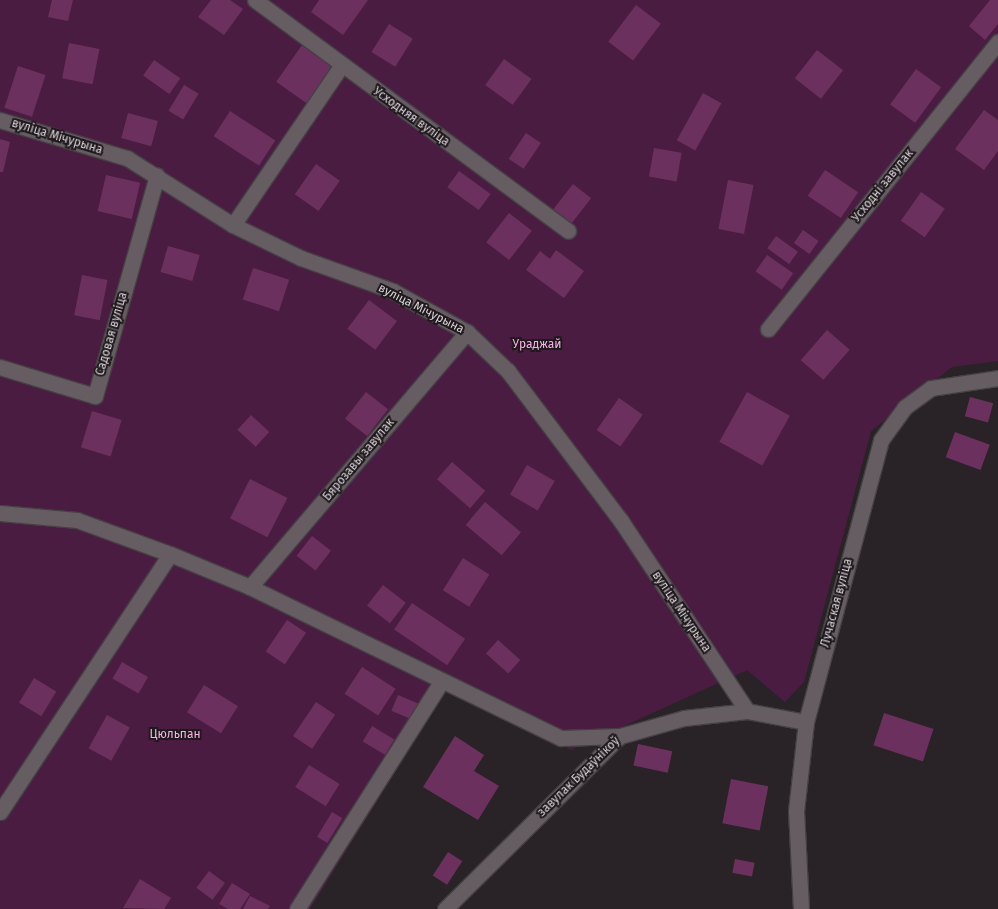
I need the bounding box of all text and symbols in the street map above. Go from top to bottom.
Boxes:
street label: Усходняя вуліца [370,84,452,150]
street label: вуліца Мічурына [10,116,104,158]
street label: Усходні завулак [849,147,917,225]
street label: вуліца Мічурына [376,281,466,337]
street label: Садовая вуліца [93,291,131,377]
park label: Ураджай [513,338,561,352]
street label: Бярозавы завулак [320,416,398,504]
street label: Лучаская вуліца [818,557,856,649]
street label: вуліца Мічурына [649,569,713,655]
park label: Цюльпан [149,728,201,742]
street label: завулак Будаўнікоў [535,734,623,820]

